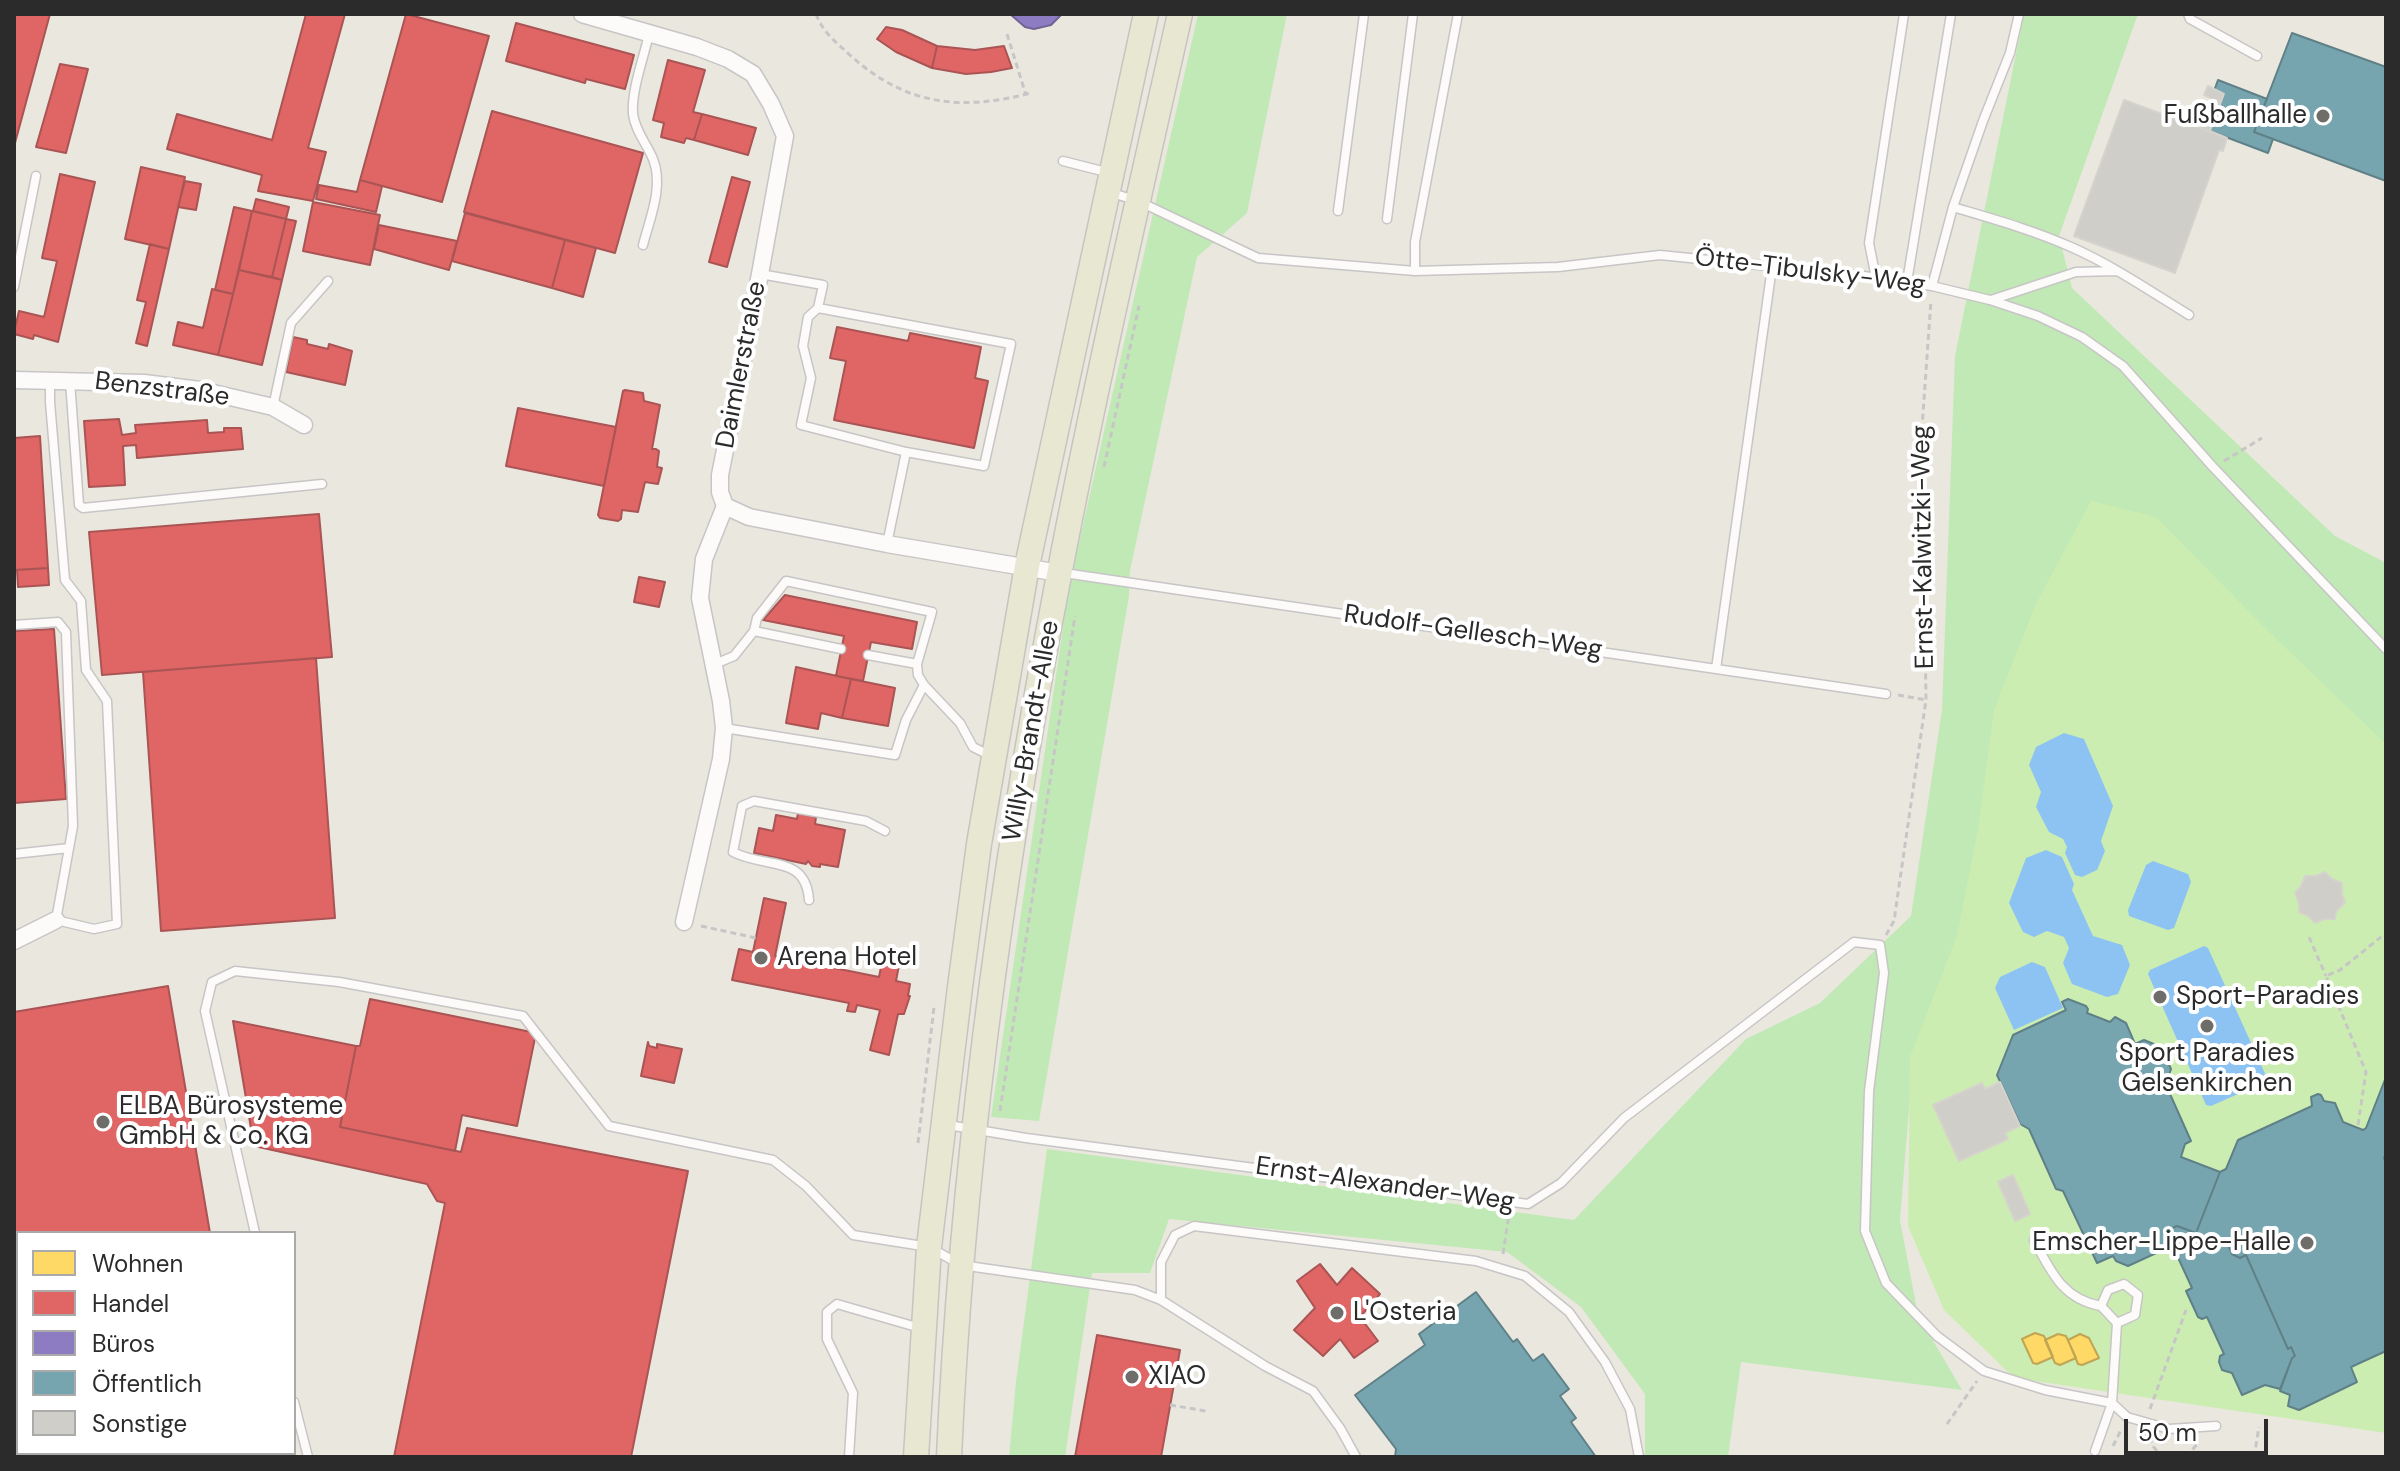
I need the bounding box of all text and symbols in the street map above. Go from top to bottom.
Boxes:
place label: Fußballhalle [2164,100,2307,132]
marker: Fußballhalle [2314,107,2332,125]
street label: Ötte-Tibulsky-Weg [1693,242,1927,302]
street label: Daimlerstraße [711,279,773,451]
street label: Benzstraße [93,366,231,414]
street label: Ernst-Kalwitzki-Weg [1906,425,1942,669]
street label: Rudolf-Gellesch-Weg [1342,599,1604,667]
street label: Willy-Brandt-Allee [997,618,1067,844]
place label: Arena Hotel [777,942,917,974]
marker: Arena Hotel [752,949,770,967]
place label: Sport-Paradies [2176,981,2359,1013]
marker: Sport-Paradies [2151,988,2169,1006]
marker: Sport Paradies Gelsenkirchen [2198,1017,2216,1035]
place label: Sport Paradies Gelsenkirchen [2119,1038,2295,1100]
place label: ELBA Bürosysteme GmbH & Co. KG [119,1091,343,1152]
marker: ELBA Bürosysteme GmbH & Co. KG [94,1113,112,1131]
street label: Ernst-Alexander-Weg [1254,1151,1516,1219]
place label: Emscher-Lippe-Halle [2032,1227,2291,1259]
legend [16,1231,296,1455]
marker: Emscher-Lippe-Halle [2298,1234,2316,1252]
text: Wohnen [92,1248,183,1279]
text: Handel [92,1288,169,1319]
place label: L'Osteria [1353,1297,1456,1329]
marker: L'Osteria [1328,1304,1346,1322]
text: Büros [92,1328,155,1359]
place label: XIAO [1148,1361,1206,1393]
text: Öffentlich [92,1368,202,1399]
marker: XIAO [1123,1368,1141,1386]
scale bar [2128,1403,2272,1453]
text: Sonstige [92,1408,187,1439]
text: 50 m [2138,1417,2197,1448]

